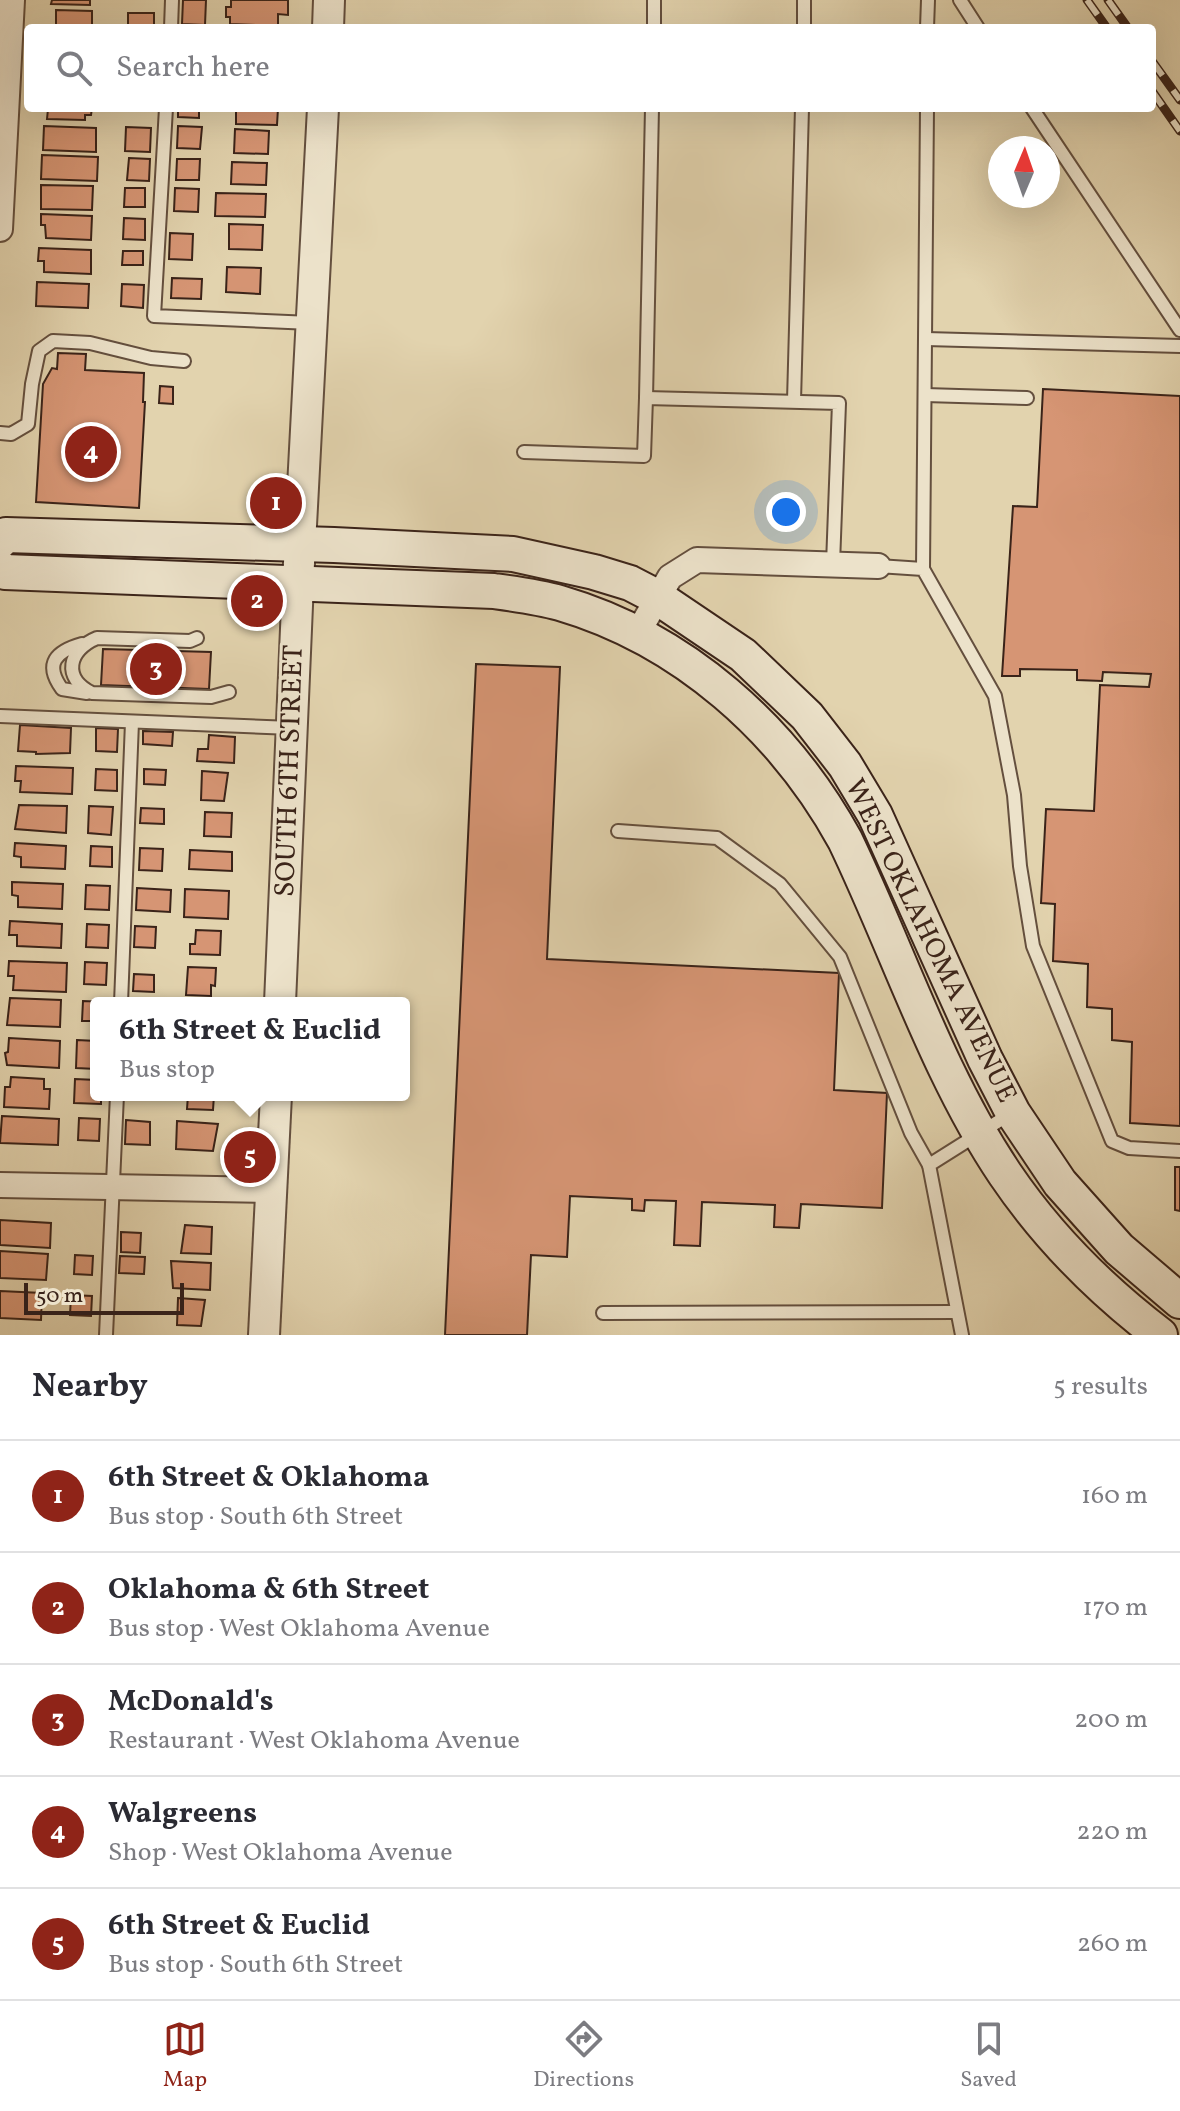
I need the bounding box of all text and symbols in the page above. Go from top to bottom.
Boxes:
search box [24,24,1156,112]
icon: search [52,46,96,90]
text: Search here [116,47,270,89]
north arrow [988,136,1060,208]
pin: 4 [65,422,117,482]
pin: 1 [250,473,302,533]
your location [766,492,806,532]
pin: 2 [231,571,283,631]
pin: 3 [130,639,182,699]
street label: SOUTH 6TH STREET [266,644,314,898]
street label: WEST OKLAHOMA AVENUE [834,772,1026,1110]
popup [90,997,410,1101]
text: 6th Street & Euclid [119,1010,381,1052]
text: Bus stop [119,1052,215,1088]
pin: 5 [224,1127,276,1187]
scale bar [24,1279,184,1315]
text: 50 m [36,1281,83,1312]
text: Nearby [32,1364,148,1411]
text: 5 results [1053,1369,1148,1405]
text: 6th Street & Oklahoma [108,1457,429,1499]
text: 1 [53,1478,63,1514]
text: 160 m [1081,1478,1148,1514]
text: Bus stop · South 6th Street [108,1499,403,1535]
text: Oklahoma & 6th Street [108,1569,429,1611]
text: 2 [51,1590,65,1626]
text: 170 m [1083,1590,1148,1626]
text: Bus stop · West Oklahoma Avenue [108,1611,490,1647]
text: McDonald's [108,1681,274,1723]
text: 3 [51,1702,65,1738]
text: 200 m [1074,1702,1148,1738]
text: Restaurant · West Oklahoma Avenue [108,1723,520,1759]
text: Walgreens [108,1793,257,1835]
text: 4 [50,1814,66,1850]
text: 220 m [1076,1814,1148,1850]
text: Shop · West Oklahoma Avenue [108,1835,453,1871]
text: 6th Street & Euclid [108,1905,370,1947]
text: 5 [52,1926,64,1962]
text: 260 m [1077,1926,1148,1962]
text: Bus stop · South 6th Street [108,1947,403,1983]
tab: Map [163,2017,207,2096]
tab: Directions [533,2017,634,2096]
tab: Saved [960,2017,1017,2096]

